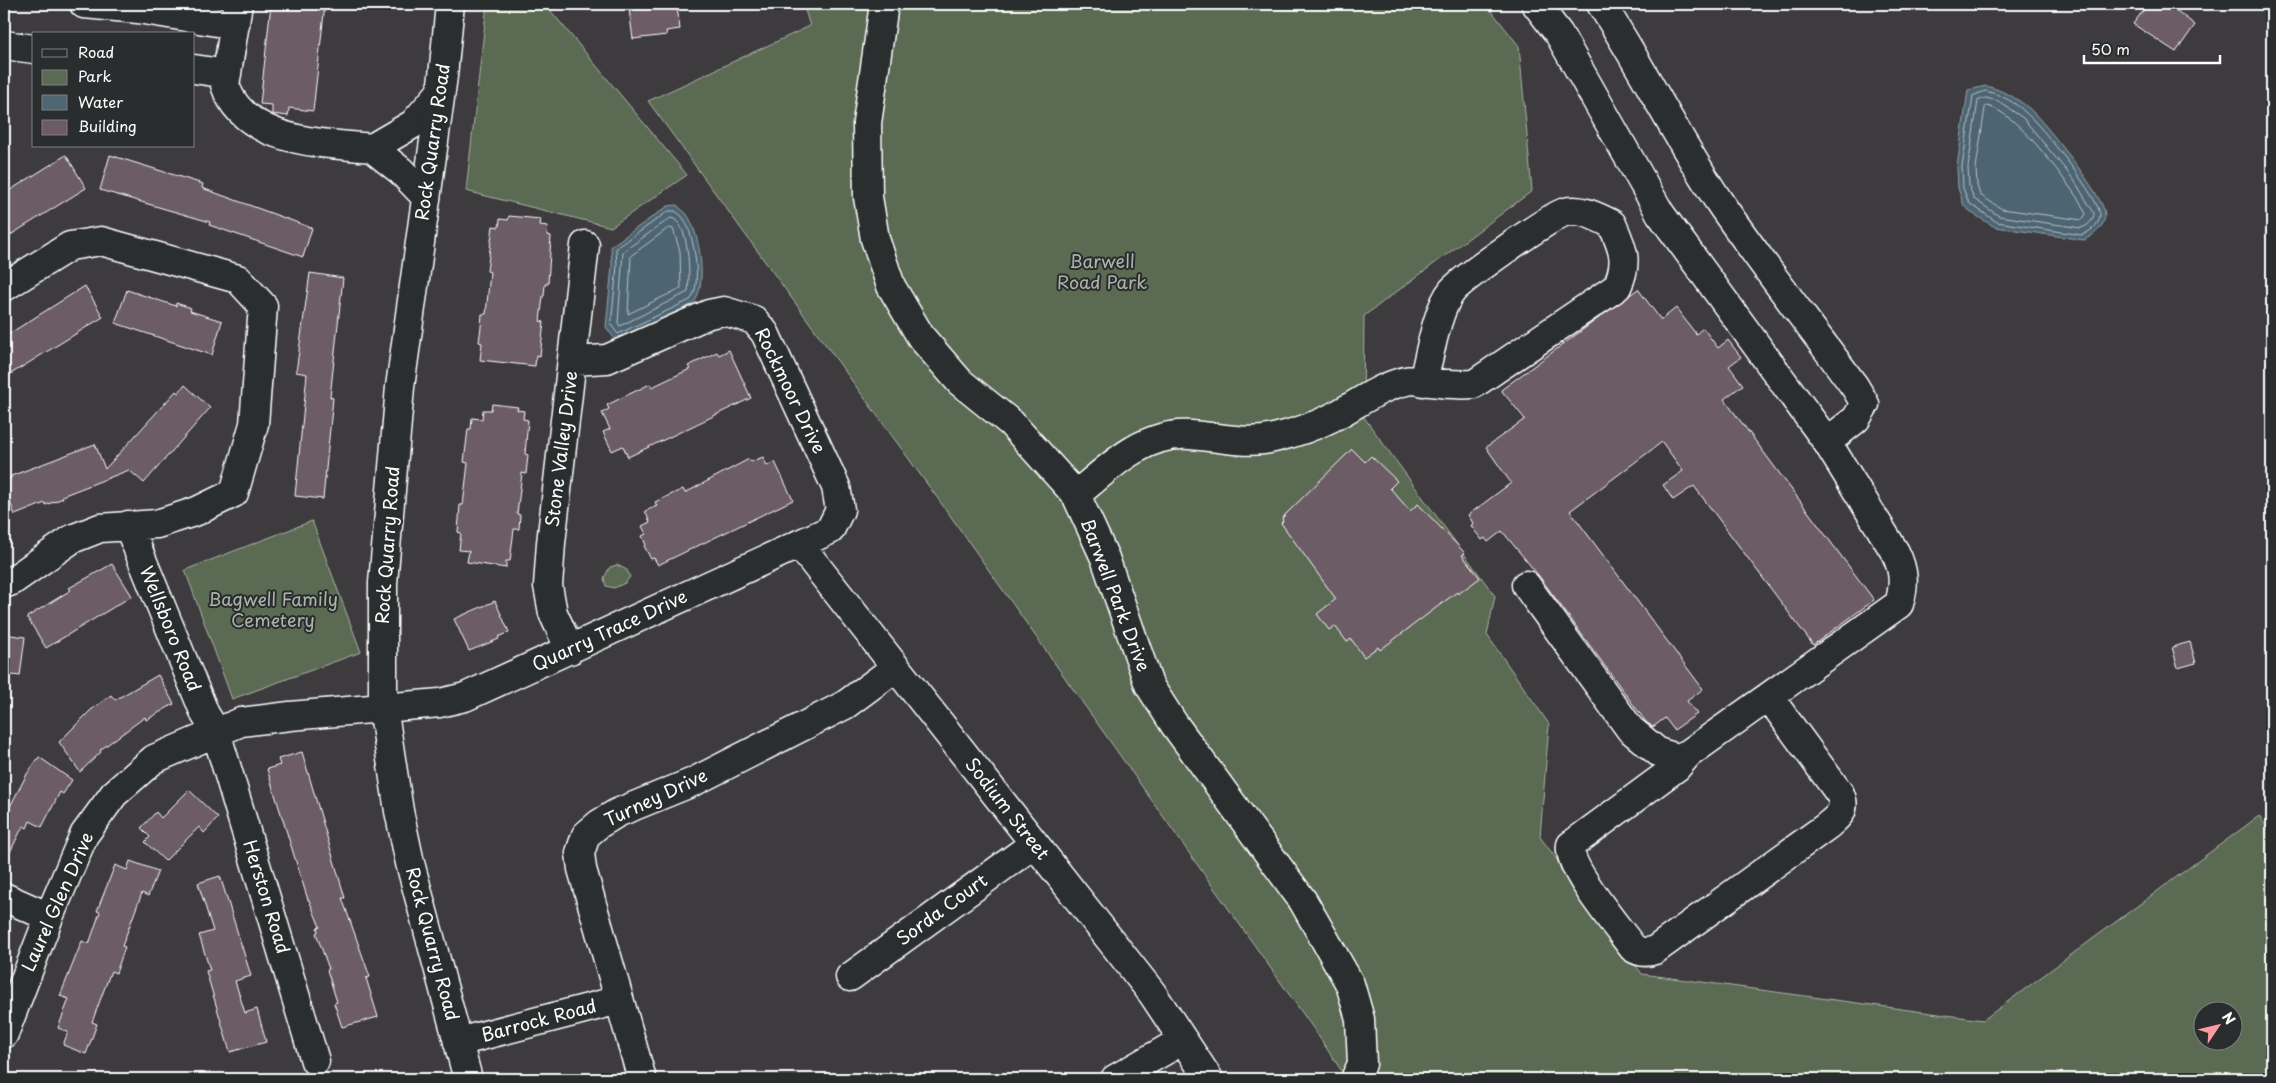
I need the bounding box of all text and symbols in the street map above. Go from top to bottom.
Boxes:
legend [32,32,195,148]
scale bar [2084,32,2220,64]
text: 50 m [2091,37,2130,60]
text: Road [78,40,114,63]
street label: Rock Quarry Road [407,62,456,222]
text: Park [78,64,112,87]
text: Water [78,90,123,113]
text: Building [78,114,137,137]
park label: Barwell Road Park [1057,247,1147,295]
street label: Rockmoor Drive [749,323,834,458]
street label: Stone Valley Drive [538,369,583,528]
street label: Rock Quarry Road [368,465,405,625]
street label: Barwell Park Drive [1075,514,1158,675]
street label: Wellsboro Road [134,562,209,695]
street label: Quarry Trace Drive [527,582,691,677]
park label: Bagwell Family Cemetery [208,585,338,633]
street label: Sodium Street [960,751,1057,865]
street label: Turney Drive [599,761,711,832]
street label: Laurel Glen Drive [14,827,99,975]
street label: Herston Road [237,836,298,957]
street label: Rock Quarry Road [400,864,467,1023]
street label: Sorda Court [890,866,992,951]
street label: Barrock Road [478,991,599,1048]
north arrow [2194,1000,2244,1050]
text: N [2217,1008,2241,1029]

